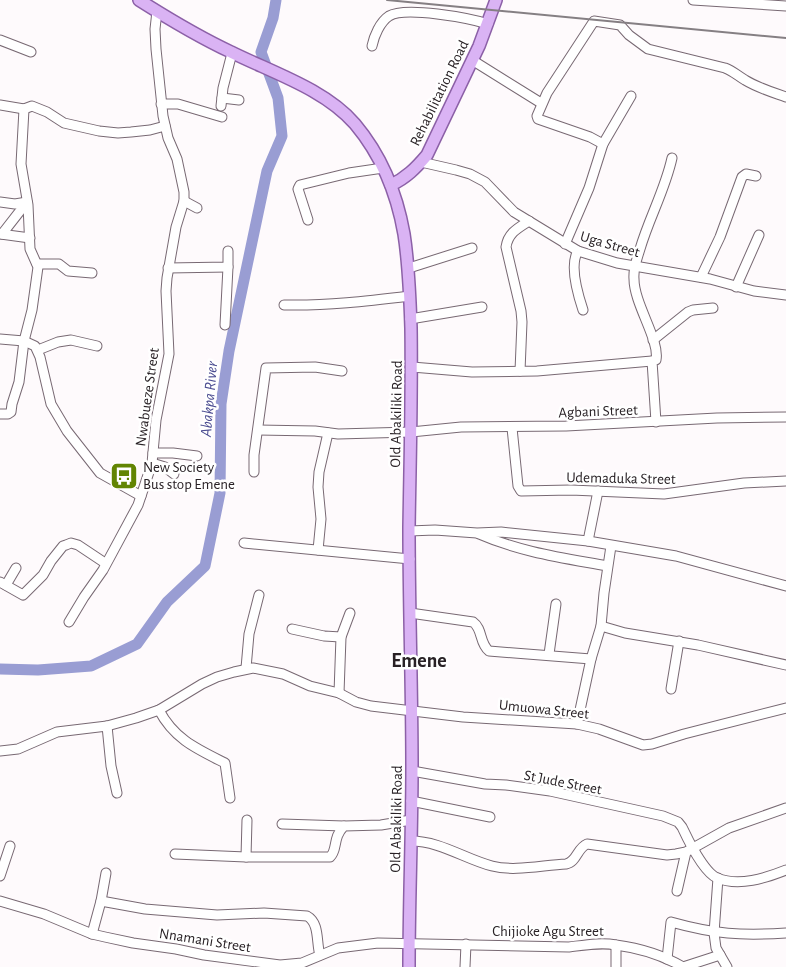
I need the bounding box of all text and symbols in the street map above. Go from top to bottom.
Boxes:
street label: Rehabilitation Road [407,38,472,148]
street label: Uga Street [578,229,642,260]
street label: Nwabueze Street [133,347,162,447]
water label: Abakpa River [198,360,221,439]
street label: Old Abakiliki Road [388,360,405,468]
street label: Agbani Street [558,403,638,420]
place label: New Society Bus stop Emene [143,460,235,492]
bus stop icon: New Society Bus stop Emene [109,461,139,491]
street label: Udemaduka Street [566,470,676,487]
district label: Emene [391,651,447,671]
street label: Umuowa Street [498,697,590,722]
street label: Old Abakiliki Road [388,765,405,873]
street label: St Jude Street [523,768,603,797]
street label: Chijioke Agu Street [492,924,604,939]
street label: Nnamani Street [158,926,252,955]

